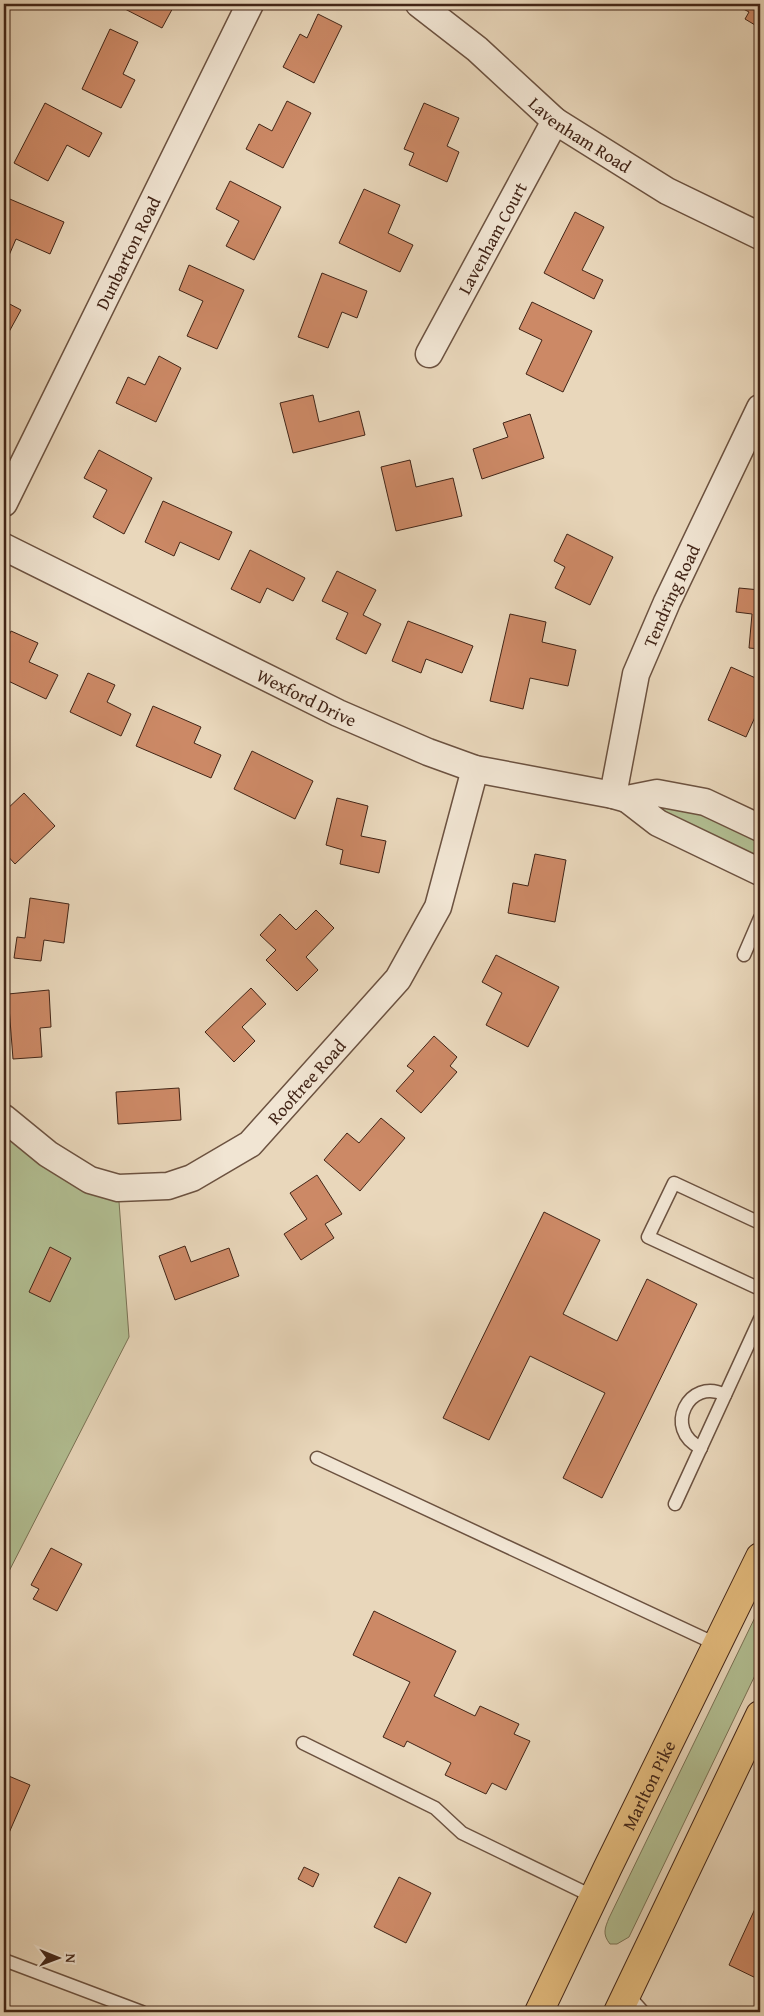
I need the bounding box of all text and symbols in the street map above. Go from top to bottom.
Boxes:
street label: Lavenham Road [523,90,637,179]
street label: Lavenham Court [450,176,533,299]
street label: Dunbarton Road [88,191,167,314]
street label: Tendring Road [636,539,707,651]
street label: Wexford Drive [252,661,361,733]
street label: Rooftree Road [260,1032,352,1130]
street label: Marlton Pike [615,1735,682,1835]
north arrow [32,1934,82,1984]
text: N [61,1953,81,1964]

